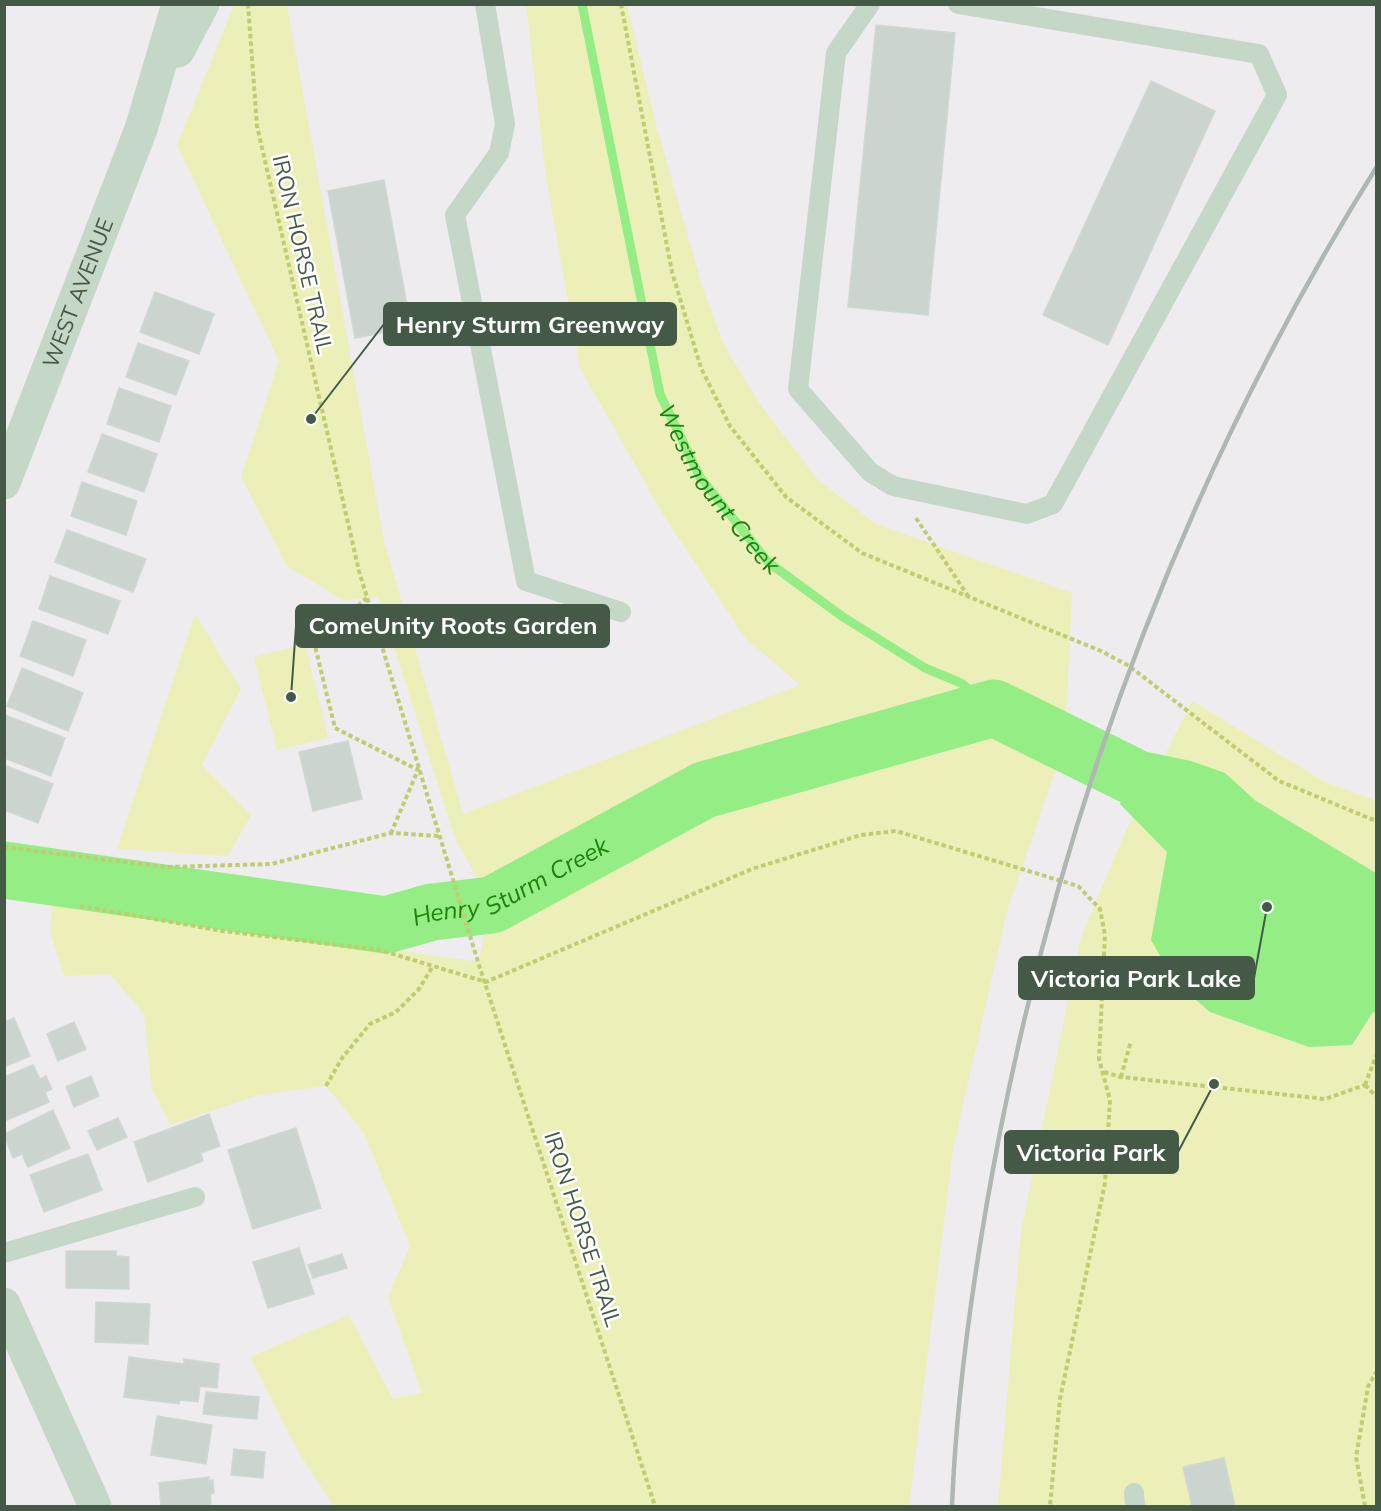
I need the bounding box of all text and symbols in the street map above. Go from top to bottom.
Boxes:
street label: IRON HORSE TRAIL [266,152,340,356]
street label: WEST AVENUE [36,214,119,372]
callout: Henry Sturm Greenway [384,303,676,345]
text: Henry Sturm Greenway [396,309,665,339]
water label: Westmount Creek [652,399,786,581]
callout: ComeUnity Roots Garden [296,605,609,647]
text: ComeUnity Roots Garden [309,610,597,640]
water label: Henry Sturm Creek [409,829,614,932]
callout: Victoria Park Lake [1019,957,1254,999]
text: Victoria Park Lake [1030,963,1241,993]
street label: IRON HORSE TRAIL [538,1128,628,1330]
callout: Victoria Park [1005,1131,1178,1173]
text: Victoria Park [1015,1137,1166,1167]

